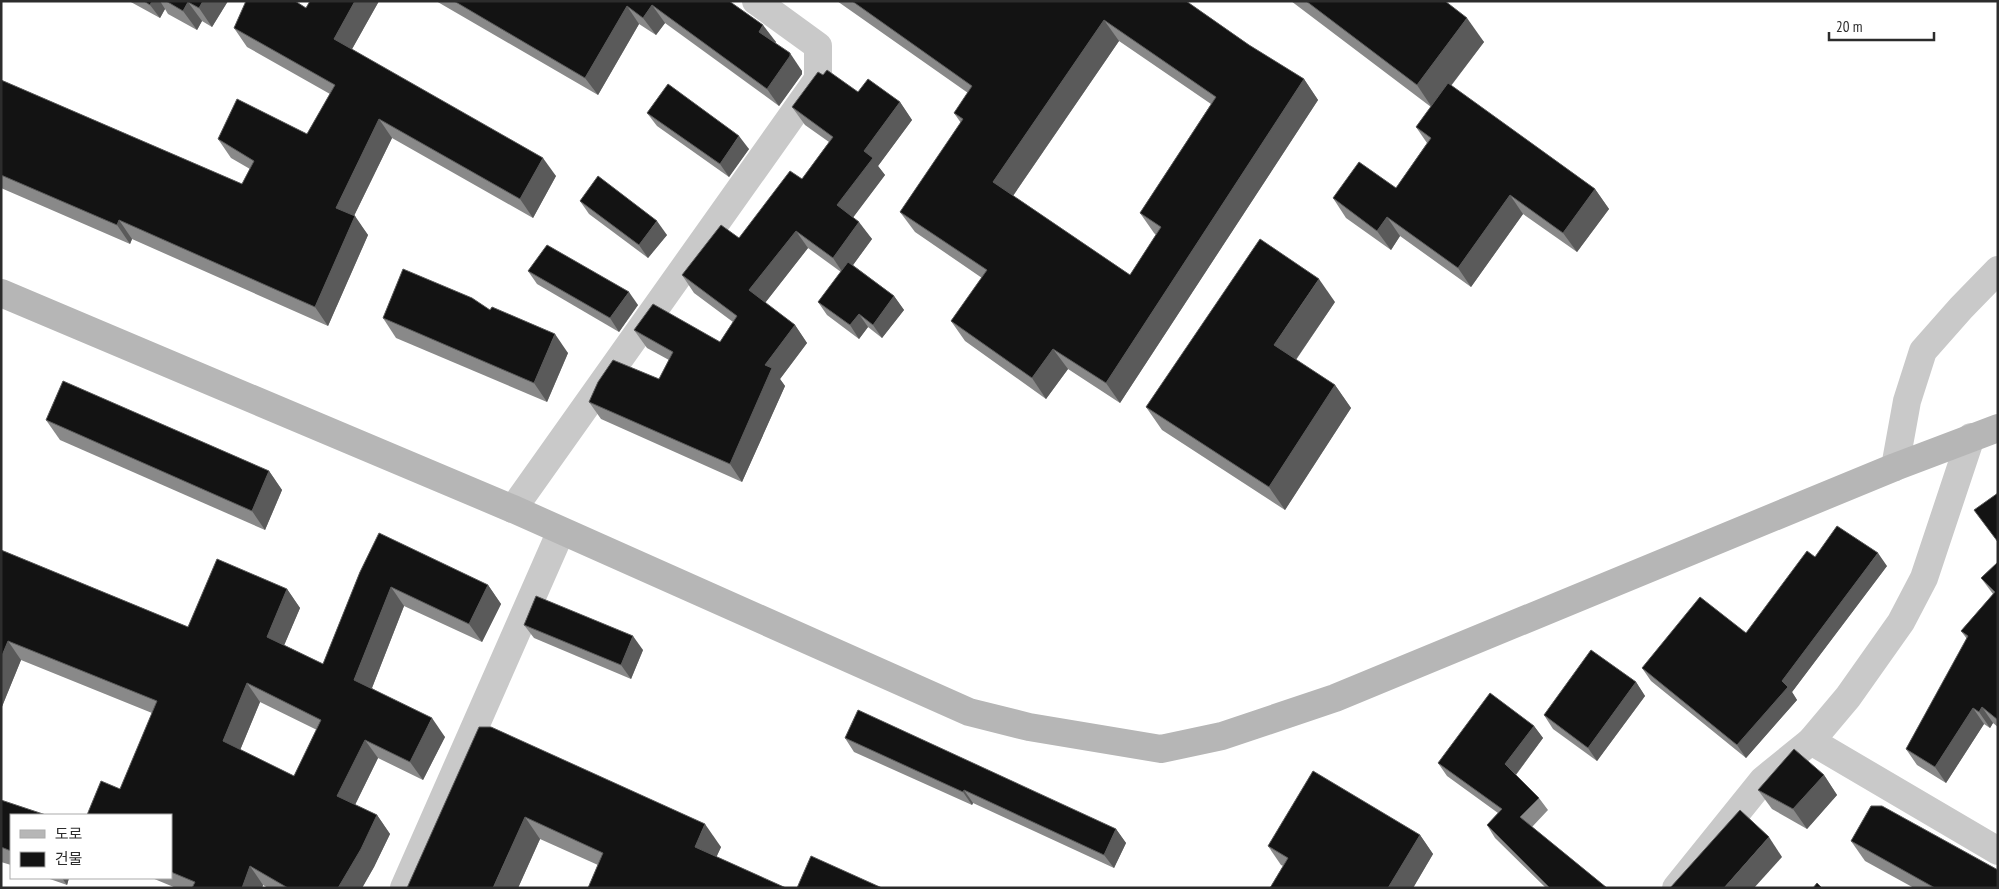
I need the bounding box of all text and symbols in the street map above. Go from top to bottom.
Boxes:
scale bar [1829,10,1934,42]
text: 20 m [1836,17,1862,36]
legend [10,814,172,879]
text: 도로 [55,824,83,843]
text: 건물 [55,849,83,868]

